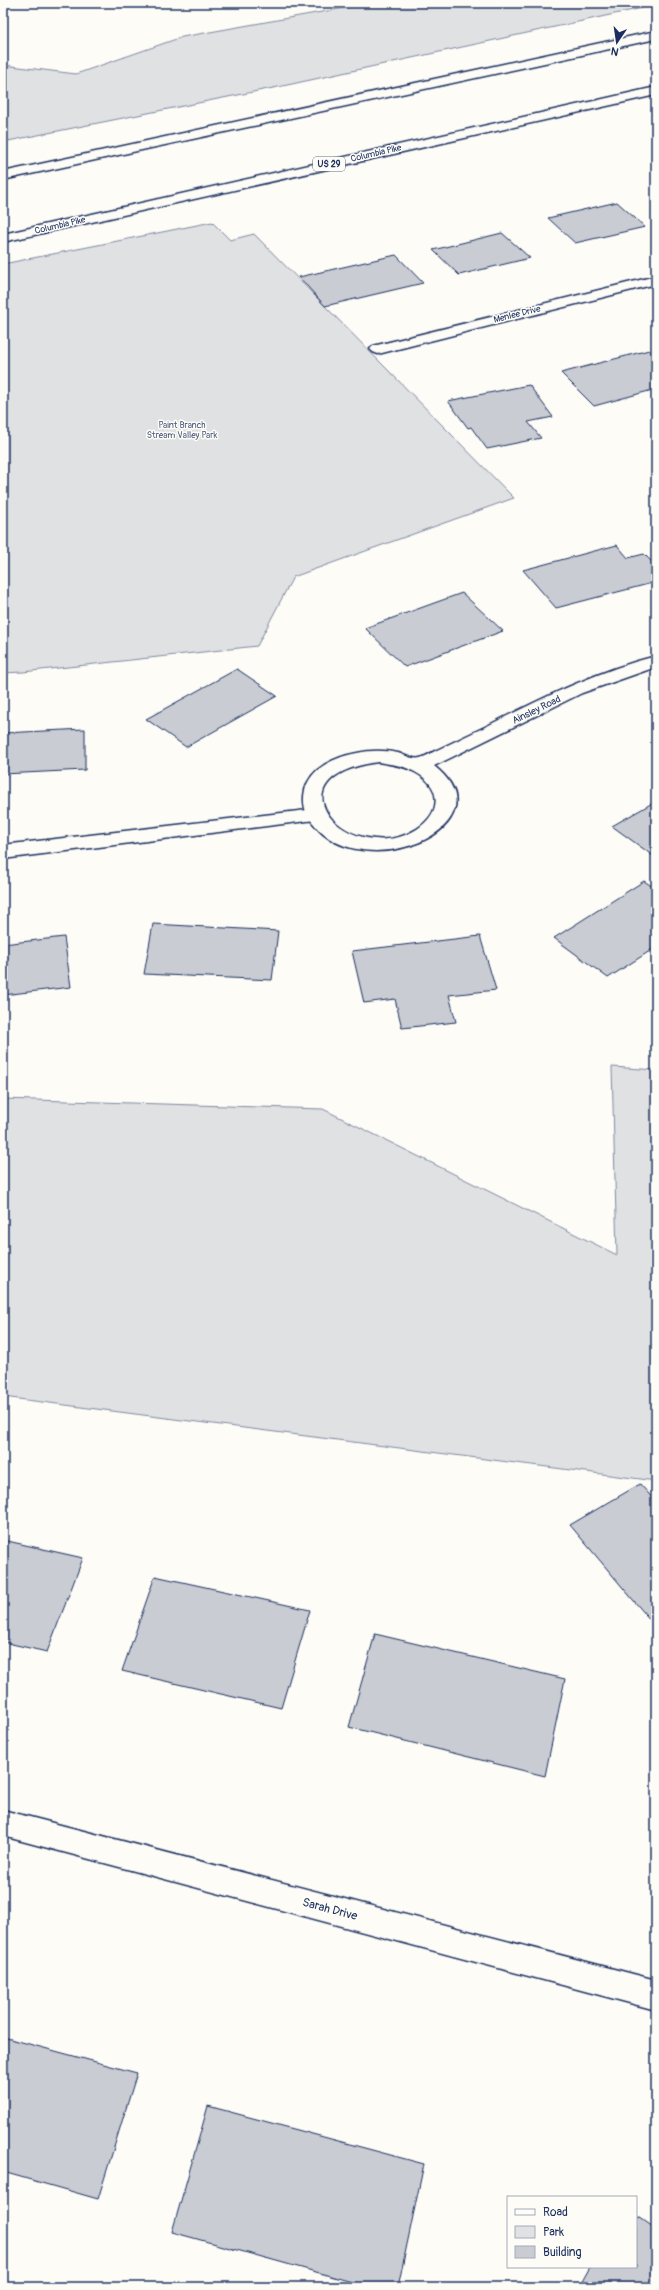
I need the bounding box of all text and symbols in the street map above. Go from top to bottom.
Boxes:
north arrow [597,22,637,62]
text: N [609,44,620,58]
street label: Columbia Pike [350,142,403,165]
road number: US 29 [313,157,345,171]
street label: Columbia Pike [34,214,87,237]
street label: Menlee Drive [492,303,542,326]
park label: Paint Branch Stream Valley Park [147,420,217,441]
street label: Ainsley Road [510,693,563,727]
street label: Sarah Drive [301,1895,359,1924]
legend [507,2196,637,2268]
text: Road [543,2205,568,2220]
text: Park [543,2225,564,2240]
text: Building [543,2245,582,2260]

